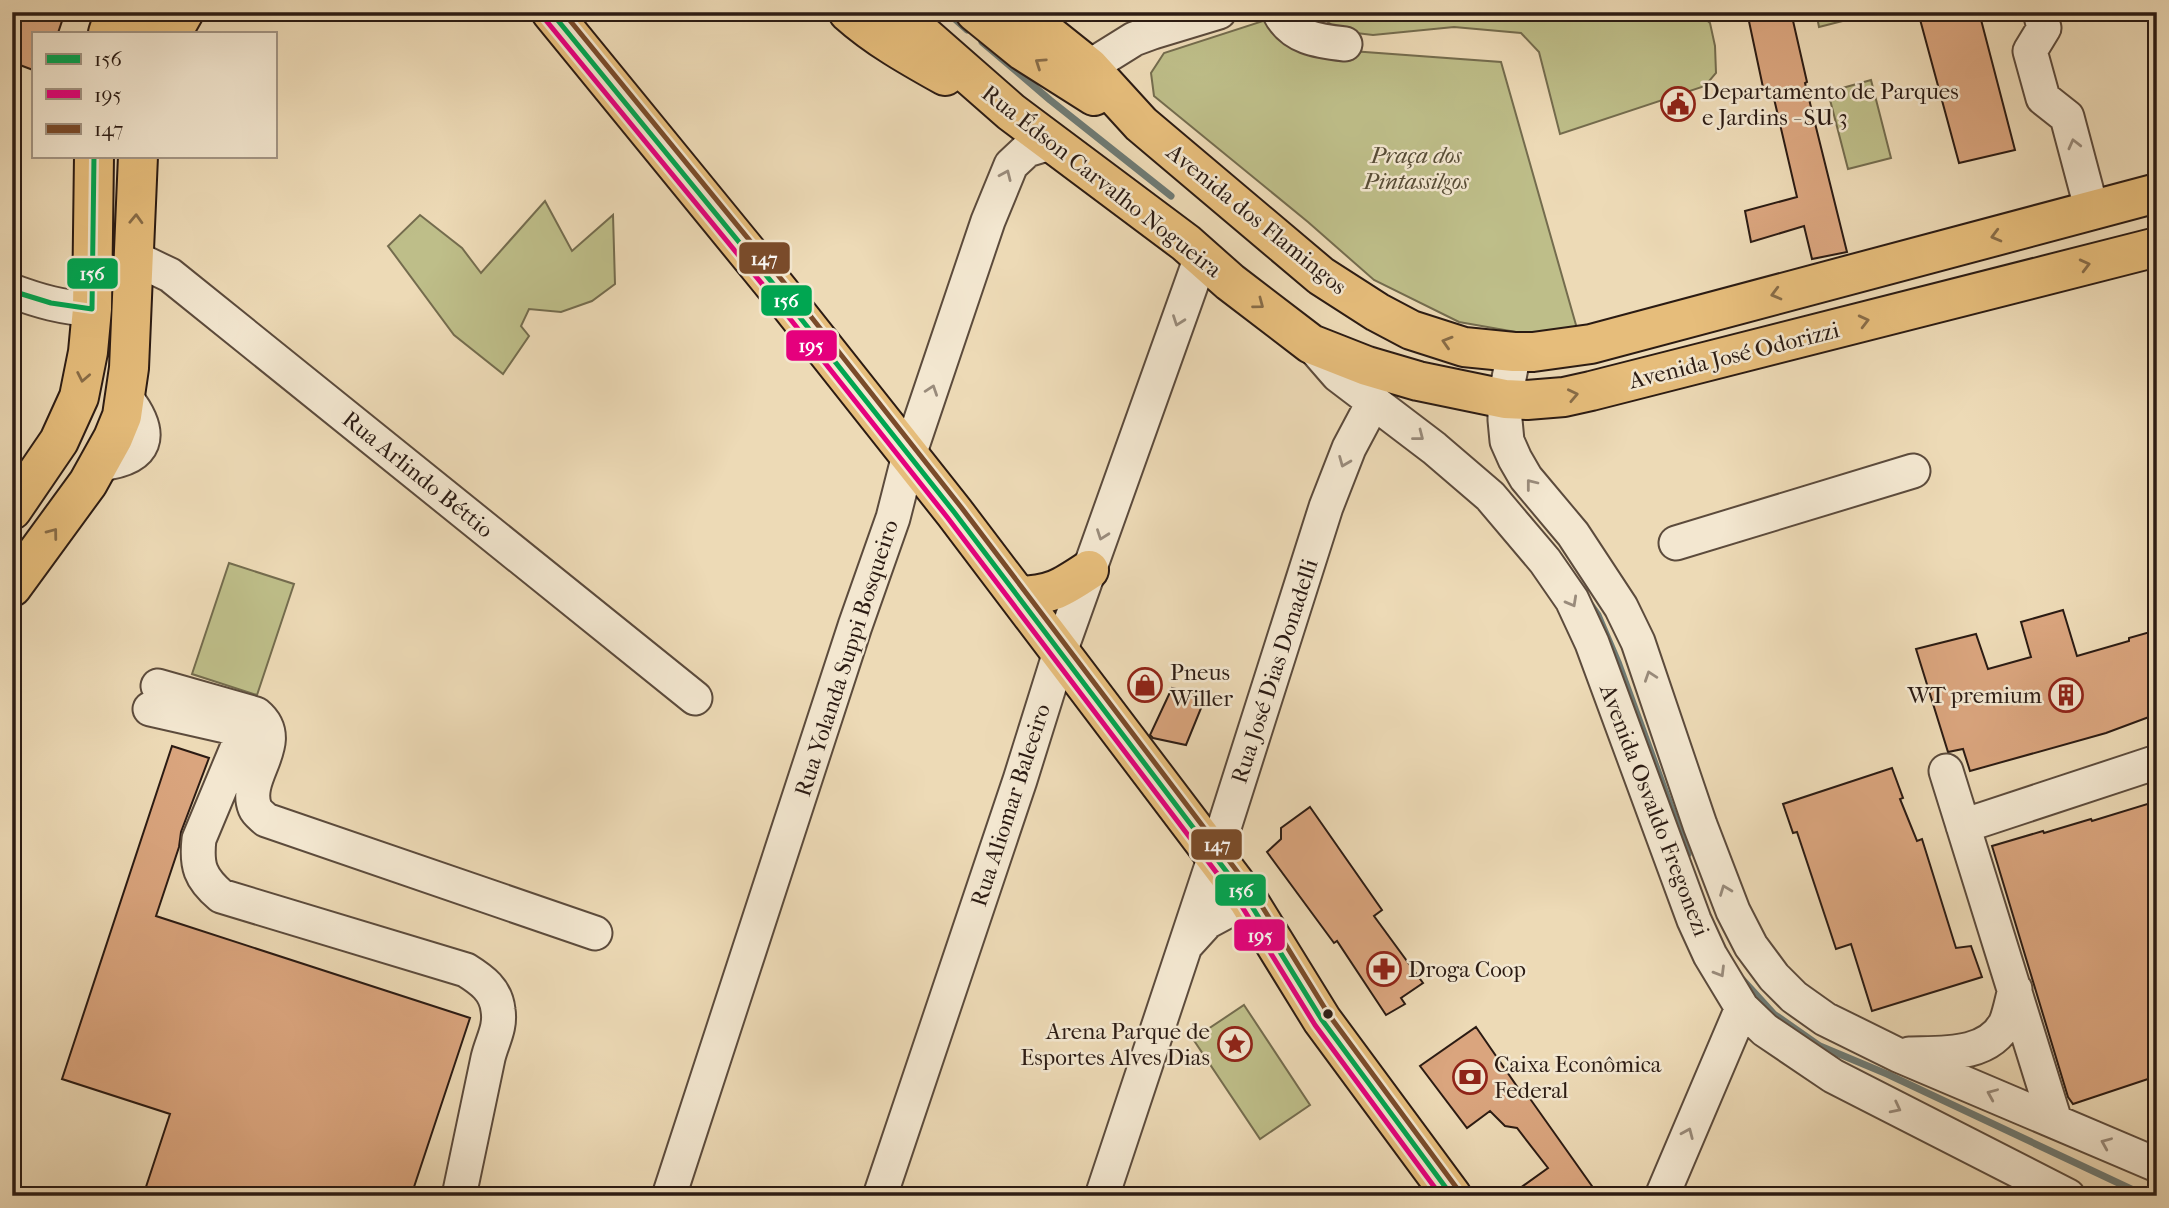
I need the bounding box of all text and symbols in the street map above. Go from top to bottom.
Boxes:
legend [32,32,276,158]
text: 156 [94,47,122,71]
one-way arrow [1035,58,1048,71]
place label: Departamento de Parques e Jardins - SU 3 [1702,78,1959,131]
street label: Rua Édson Carvalho Nogueira [977,80,1227,283]
text: 195 [94,83,122,107]
public building icon: Departamento de Parques e Jardins - SU 3 [1659,85,1697,123]
text: 147 [94,117,123,141]
street label: Avenida dos Flamingos [1160,138,1352,300]
one-way arrow [2068,139,2082,151]
park label: Praça dos Pintassilgos [1362,142,1470,195]
one-way arrow [998,170,1012,182]
one-way arrow [128,214,143,225]
one-way arrow [1990,228,2002,242]
line badge: 147 [738,241,791,275]
text: 147 [751,248,777,270]
line badge: 156 [66,257,119,290]
one-way arrow [2079,259,2091,273]
text: 156 [79,263,105,285]
line badge: 156 [760,284,813,317]
one-way arrow [1770,286,1782,300]
text: 156 [773,290,799,312]
one-way arrow [1251,296,1264,309]
one-way arrow [1173,315,1187,327]
one-way arrow [1858,315,1870,329]
street label: Avenida José Odorizzi [1625,316,1842,395]
line badge: 195 [785,329,838,362]
text: 195 [799,335,823,357]
one-way arrow [1441,335,1453,350]
one-way arrow [77,371,92,383]
one-way arrow [924,385,938,397]
one-way arrow [1567,389,1579,404]
street label: Rua Arlindo Béttio [337,405,498,543]
one-way arrow [1411,427,1423,440]
one-way arrow [1338,455,1352,467]
one-way arrow [1527,479,1540,491]
street label: Rua Yolanda Suppi Bosqueiro [789,517,904,800]
one-way arrow [45,528,57,541]
one-way arrow [1096,529,1110,541]
street label: Rua José Dias Donadelli [1225,555,1324,787]
one-way arrow [1564,594,1577,607]
place label: Pneus Willer [1169,659,1233,712]
shop icon: Pneus Willer [1126,666,1164,704]
one-way arrow [1644,670,1658,682]
building icon: WT premium [2047,676,2085,714]
street label: Avenida Osvaldo Fregonezi [1594,680,1715,940]
place label: WT premium [1906,682,2042,709]
street label: Rua Aliomar Baleeiro [965,700,1056,910]
line badge: 147 [1190,828,1243,861]
text: 147 [1204,834,1230,856]
line badge: 156 [1214,873,1267,907]
text: 156 [1228,880,1254,902]
one-way arrow [1720,885,1734,897]
line badge: 195 [1233,918,1286,952]
text: 195 [1248,925,1272,947]
pharmacy icon: Droga Coop [1365,950,1403,988]
place label: Droga Coop [1408,956,1526,983]
one-way arrow [1712,964,1725,977]
unlabelled marker [1321,1007,1335,1021]
place label: Arena Parque de Esportes Alves Dias [1020,1018,1210,1071]
place icon: Arena Parque de Esportes Alves Dias [1216,1025,1254,1063]
place label: Caixa Econômica Federal [1494,1051,1662,1104]
bank icon: Caixa Econômica Federal [1451,1058,1489,1096]
one-way arrow [1987,1088,2000,1102]
one-way arrow [1889,1100,1901,1114]
one-way arrow [1680,1128,1694,1140]
one-way arrow [2101,1137,2113,1151]

